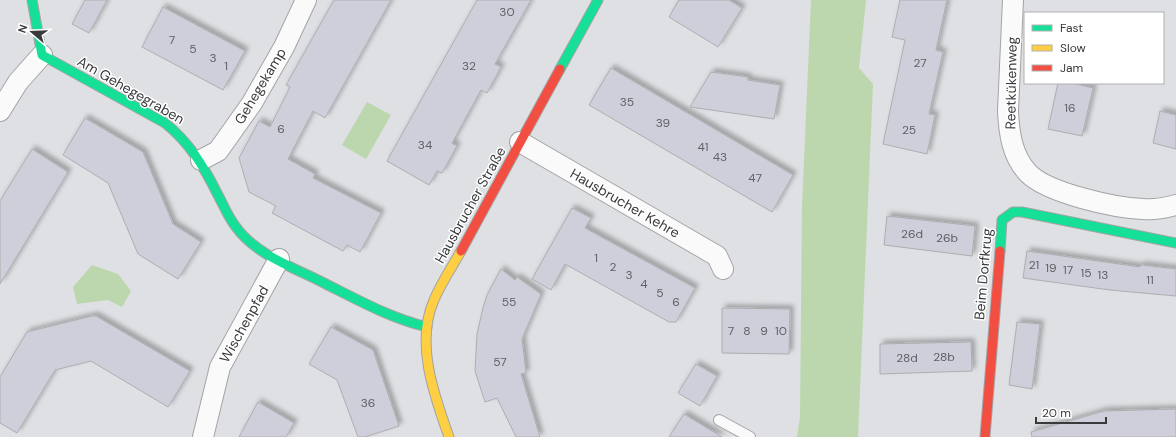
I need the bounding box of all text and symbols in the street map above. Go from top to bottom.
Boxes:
house number: 30 [499,4,515,20]
north arrow [12,12,52,52]
legend [1024,12,1164,84]
text: Fast [1060,20,1083,36]
text: N [15,23,30,35]
house number: 7 [169,32,175,48]
street label: Reetkükenweg [1001,36,1021,130]
text: Slow [1060,40,1086,56]
house number: 5 [189,41,197,57]
street label: Gehegekamp [230,44,290,127]
house number: 3 [209,50,217,66]
street label: Am Gehegegraben [74,52,188,128]
house number: 27 [913,55,927,71]
house number: 1 [224,58,228,74]
house number: 32 [462,58,476,74]
text: Jam [1060,60,1083,76]
house number: 35 [620,94,634,110]
house number: 16 [1064,100,1076,116]
house number: 39 [656,115,670,131]
house number: 6 [277,121,285,137]
house number: 25 [902,122,916,138]
house number: 34 [418,137,432,153]
house number: 41 [697,139,709,155]
street label: Hausbrucher Straße [430,144,510,266]
house number: 43 [713,149,727,165]
street label: Hausbrucher Kehre [567,164,683,242]
house number: 47 [748,170,762,186]
house number: 26d [901,226,923,242]
street label: Beim Dorfkrug [970,227,996,321]
house number: 26b [936,230,958,246]
house number: 1 [594,250,598,266]
house number: 21 [1029,257,1039,273]
house number: 2 [610,259,617,275]
house number: 19 [1045,260,1057,276]
house number: 17 [1063,262,1073,278]
house number: 15 [1080,265,1092,281]
house number: 3 [625,267,633,283]
house number: 13 [1098,267,1108,283]
house number: 11 [1146,272,1154,288]
house number: 4 [640,276,648,292]
street label: Wischenpfad [215,282,273,366]
house number: 5 [656,285,664,301]
house number: 55 [502,294,516,310]
house number: 6 [672,294,680,310]
house number: 7 [728,323,734,339]
house number: 8 [743,323,751,339]
house number: 9 [760,323,768,339]
house number: 10 [775,323,787,339]
house number: 28b [933,349,955,365]
house number: 28d [896,350,918,366]
house number: 57 [493,354,507,370]
house number: 36 [361,395,375,411]
scale bar [1036,399,1106,425]
text: 20 m [1042,405,1071,421]

